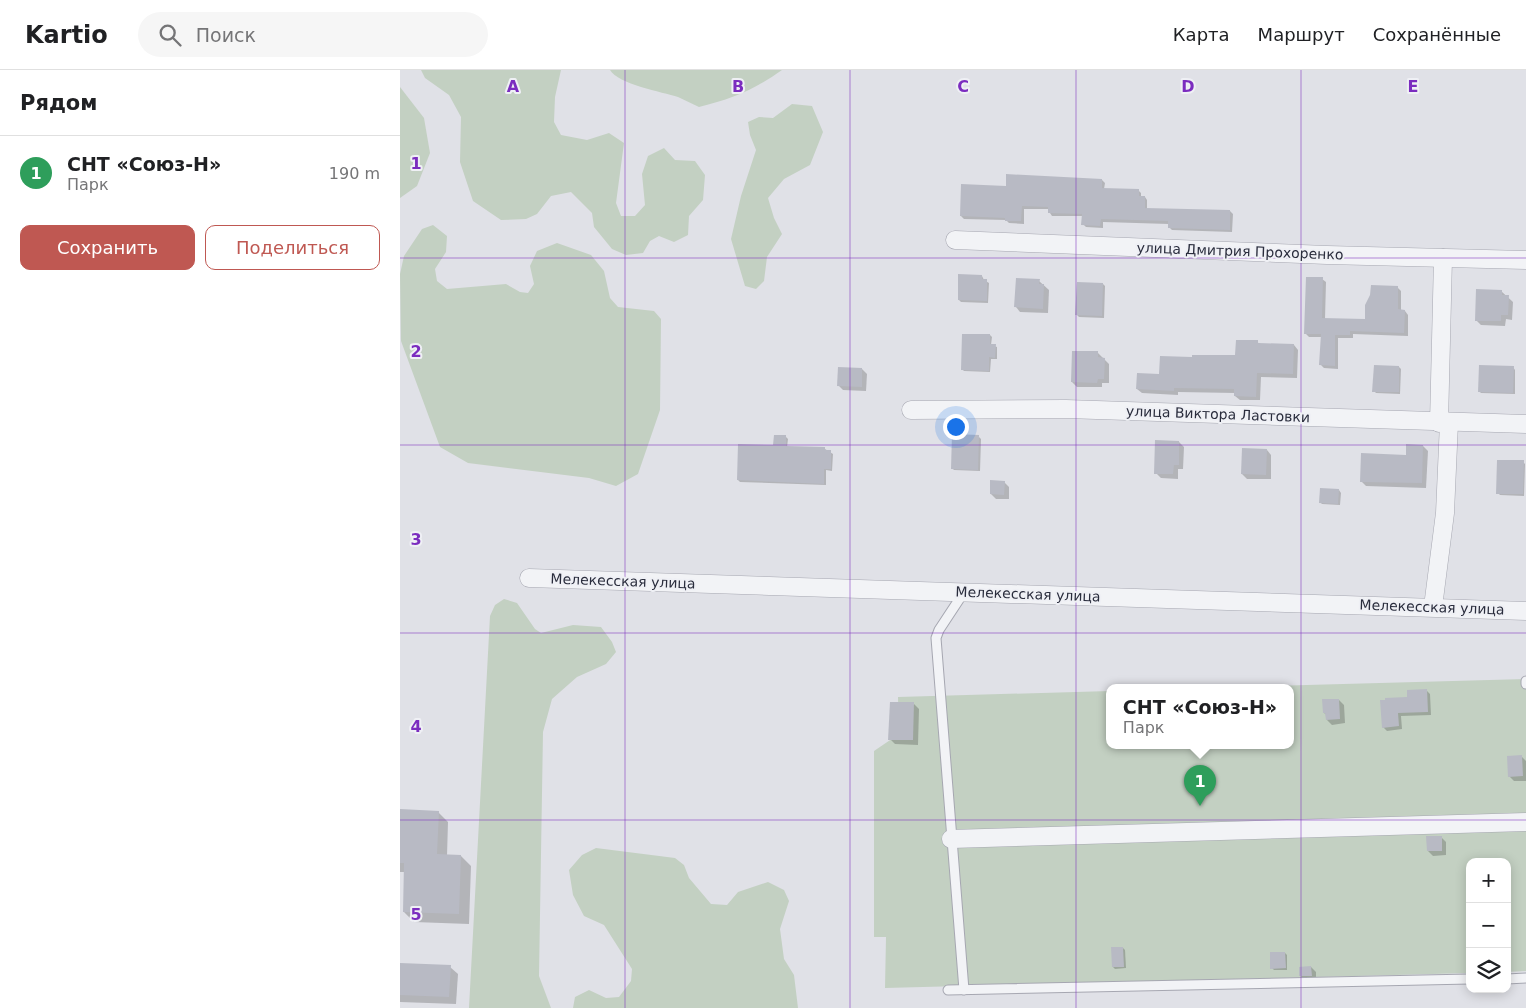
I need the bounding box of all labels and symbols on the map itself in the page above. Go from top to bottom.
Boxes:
text: A [507,77,520,96]
text: B [732,77,744,96]
text: C [957,77,969,96]
text: D [1181,77,1195,96]
text: E [1408,77,1418,96]
text: 1 [410,154,422,173]
street label: улица Дмитрия Прохоренко [1136,239,1344,263]
text: 2 [410,342,422,361]
street label: улица Виктора Ластовки [1126,403,1310,425]
your location [943,414,969,440]
text: 3 [410,530,422,549]
street label: Мелекесская улица [550,570,696,592]
street label: Мелекесская улица [955,583,1101,605]
street label: Мелекесская улица [1359,596,1505,618]
text: 4 [410,717,422,736]
pin: 1 [1184,765,1216,806]
text: 5 [410,905,422,924]

